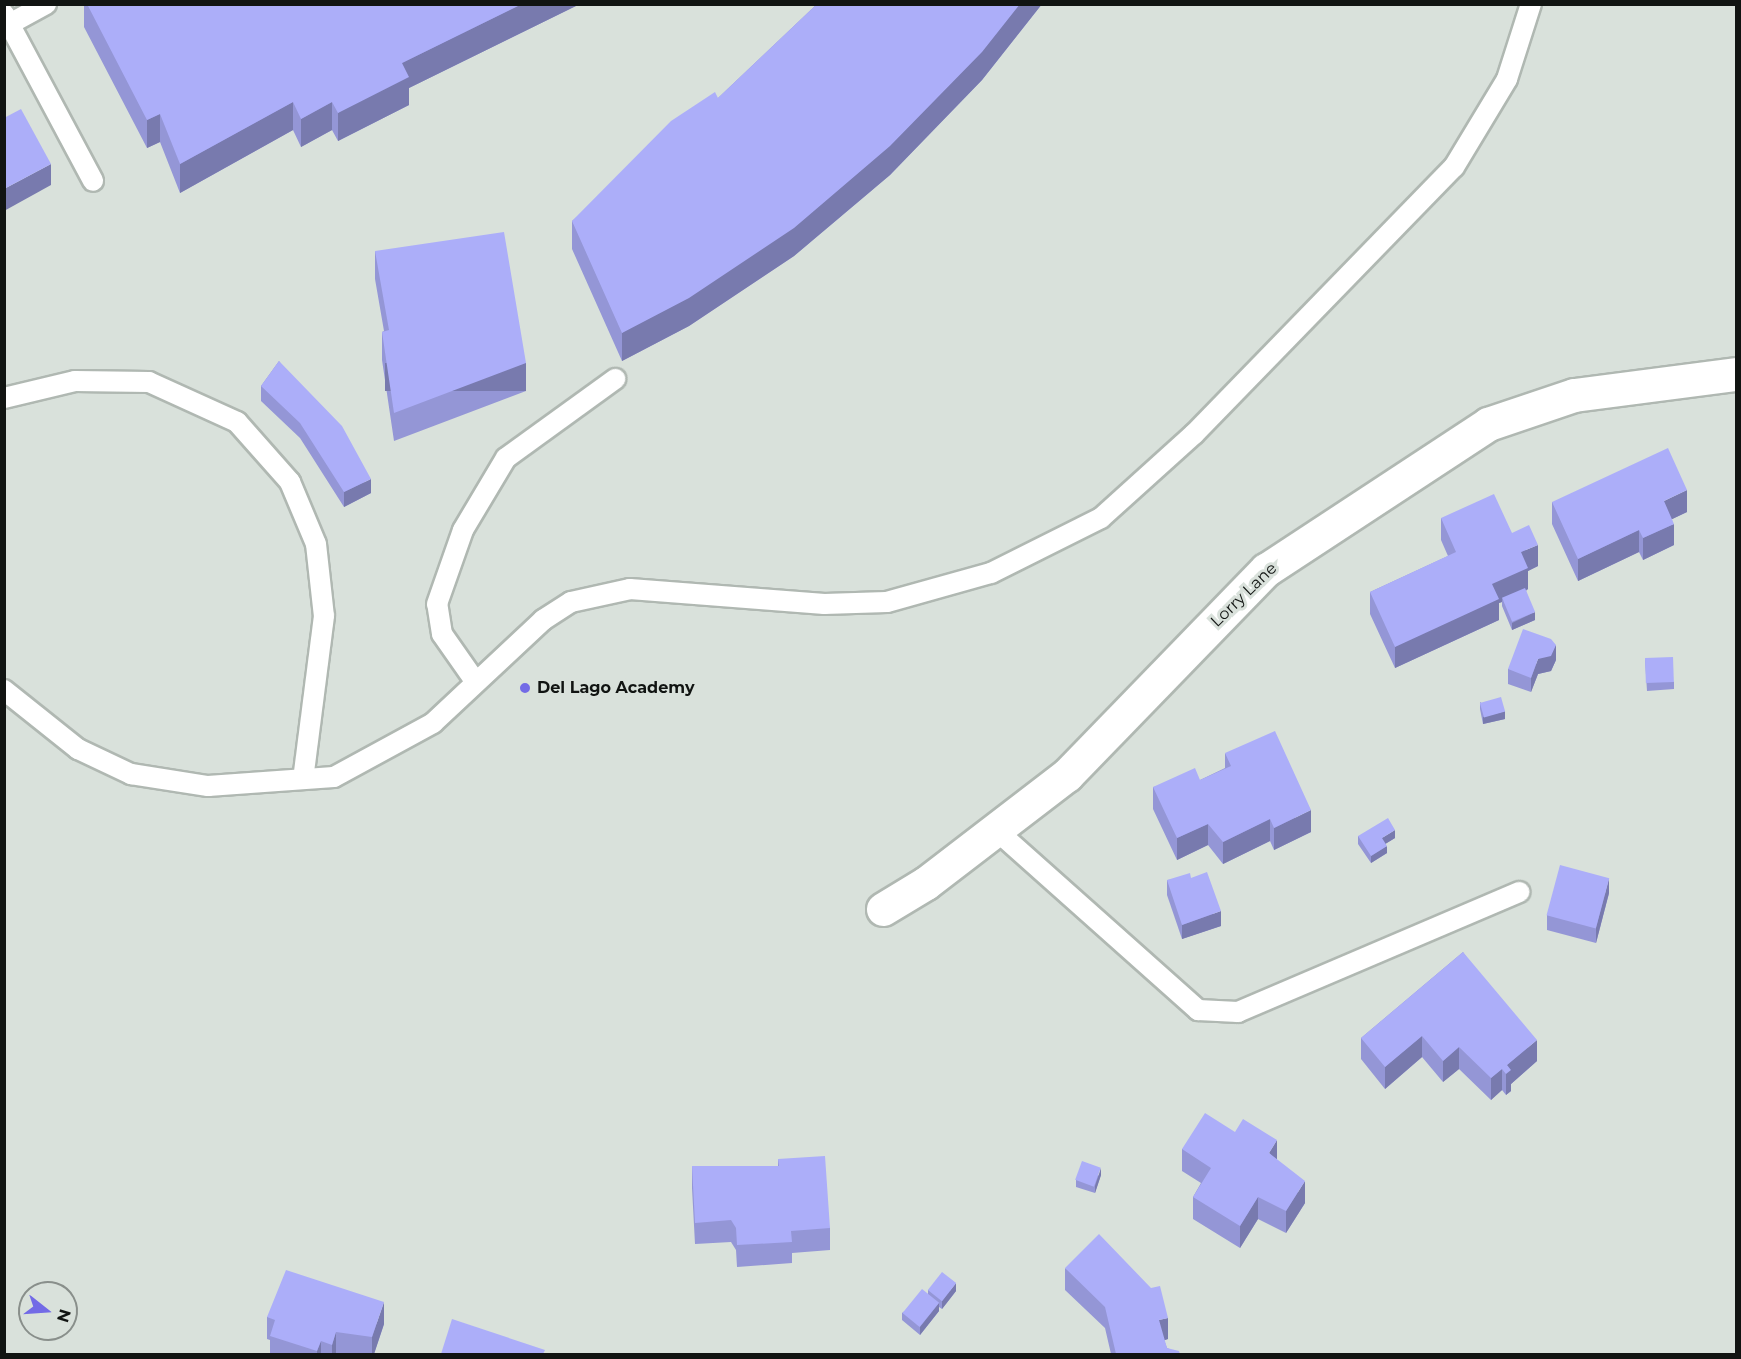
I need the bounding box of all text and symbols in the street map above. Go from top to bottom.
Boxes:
street label: Lorry Lane [1207,559,1281,631]
place label: Del Lago Academy [537,678,694,698]
marker: Del Lago Academy [518,681,532,695]
north arrow [18,1281,78,1341]
text: N [53,1307,75,1325]

